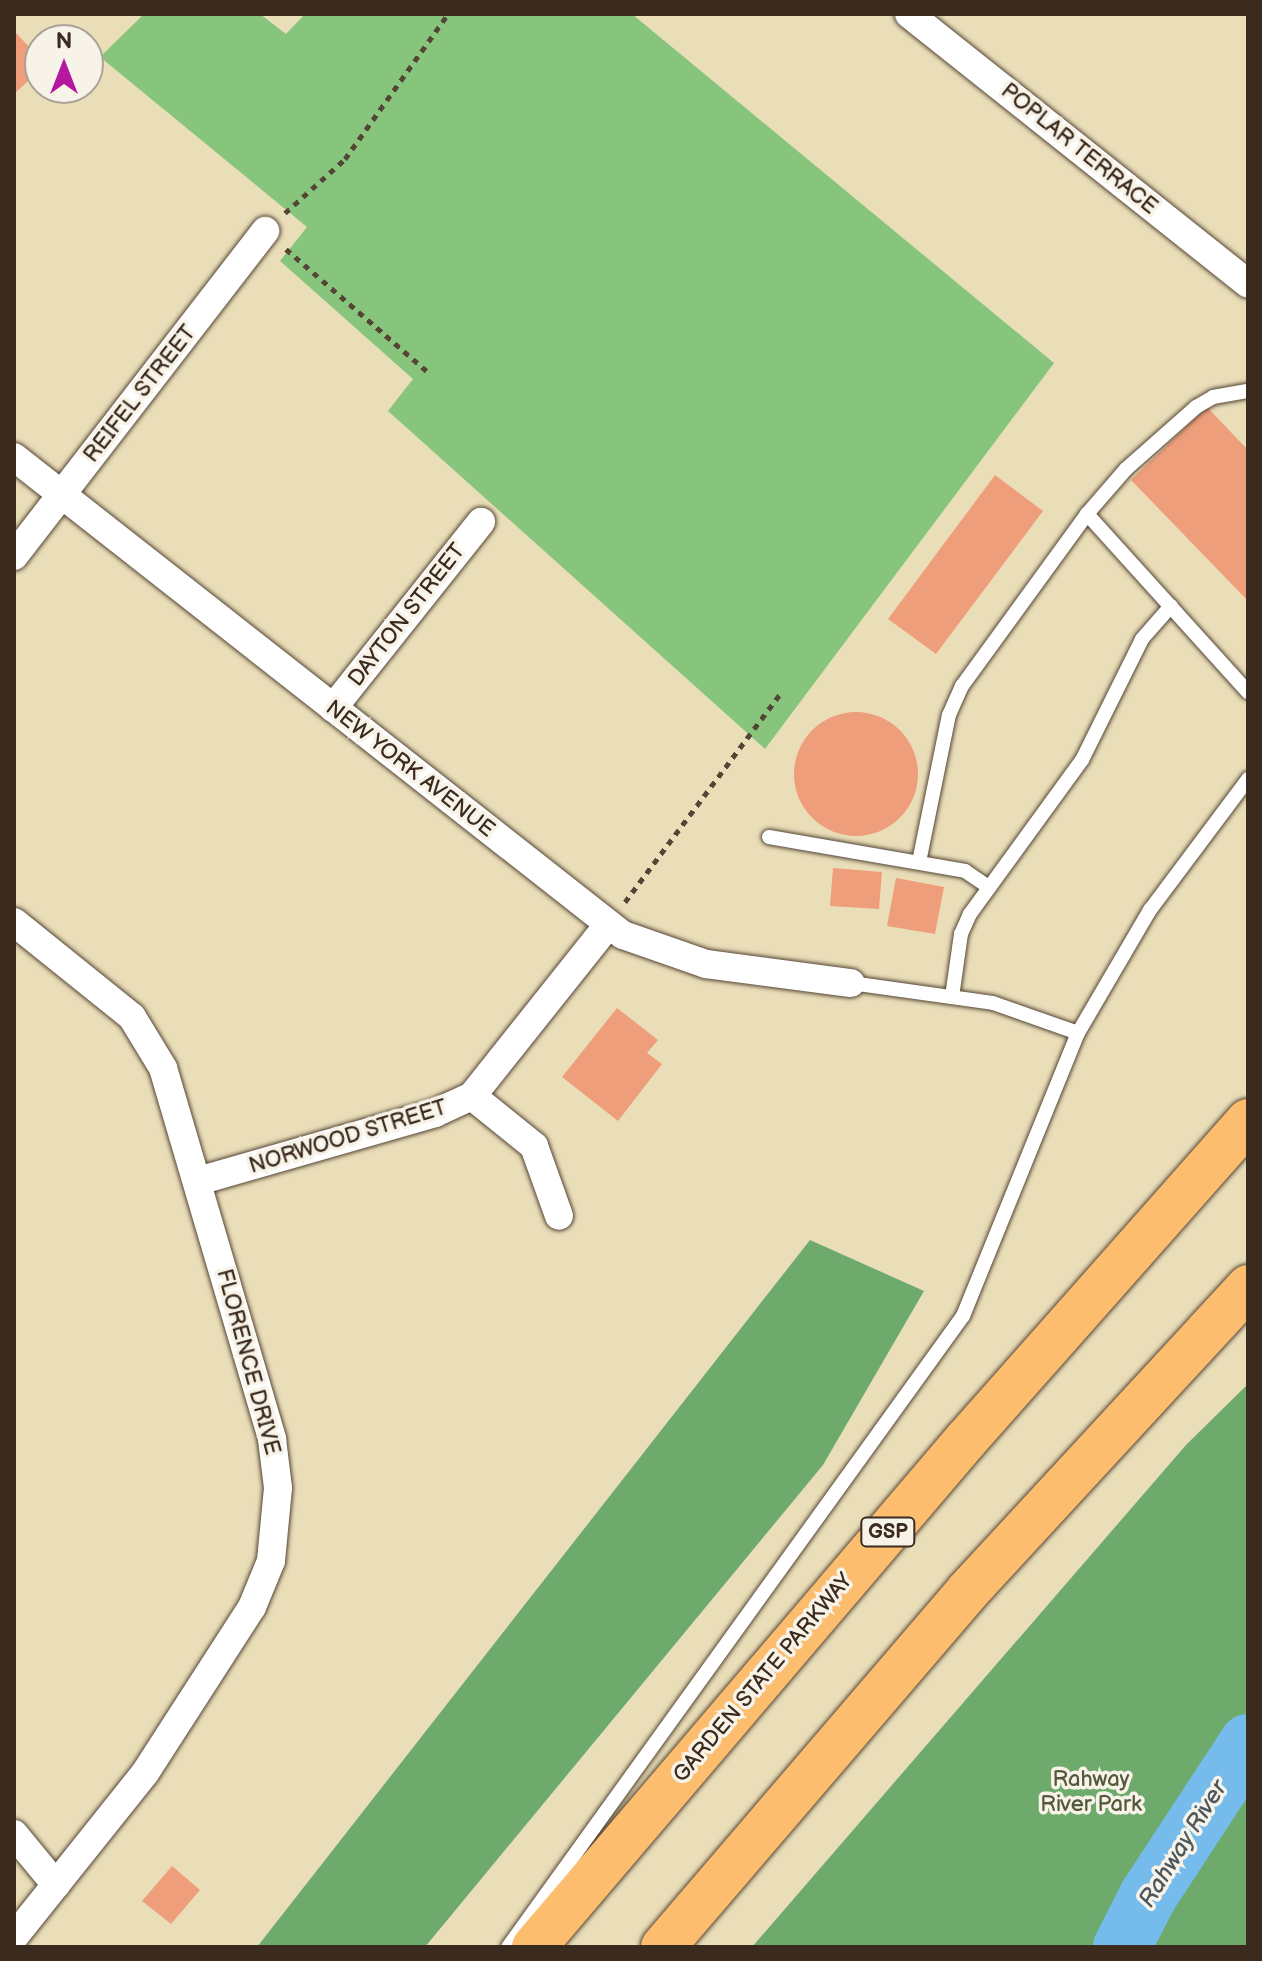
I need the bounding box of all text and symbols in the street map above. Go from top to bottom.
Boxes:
north arrow [24,24,104,104]
text: N [56,28,72,55]
street label: POPLAR TERRACE [995,78,1163,220]
street label: REIFEL STREET [78,320,202,468]
street label: DAYTON STREET [343,538,471,692]
street label: NEW YORK AVENUE [320,694,500,844]
street label: NORWOOD STREET [246,1094,450,1180]
street label: FLORENCE DRIVE [210,1266,286,1458]
road number: GSP [860,1516,916,1548]
street label: GARDEN STATE PARKWAY [668,1568,858,1788]
park label: Rahway River Park [1040,1766,1142,1818]
water label: Rahway River [1132,1775,1234,1913]

